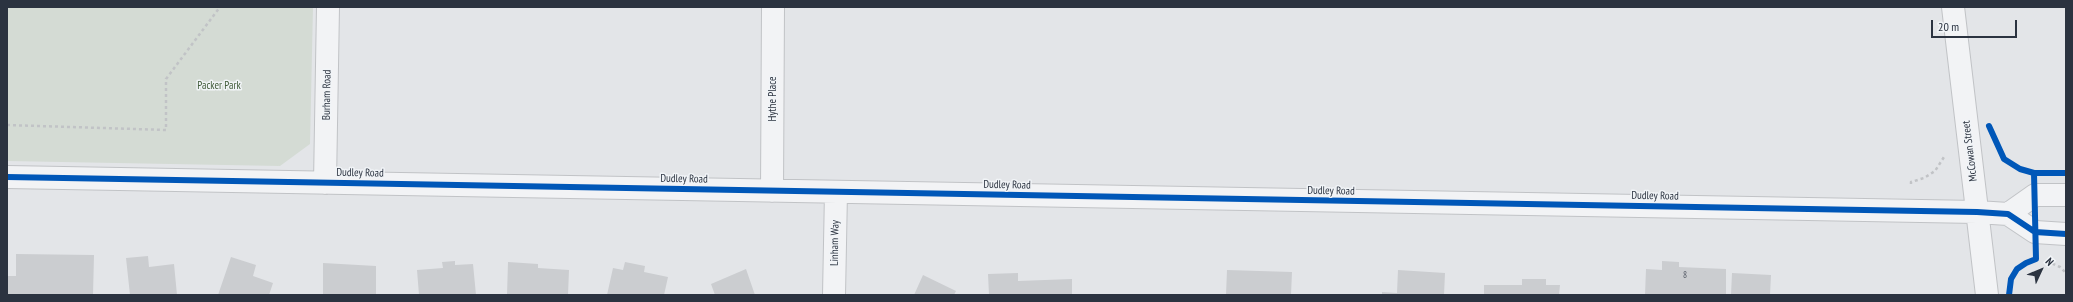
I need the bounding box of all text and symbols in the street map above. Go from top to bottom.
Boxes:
scale bar [1933,12,2019,38]
text: 20 m [1938,19,1959,34]
street label: Burham Road [320,70,334,120]
street label: Hythe Place [766,77,780,121]
park label: Packer Park [197,79,241,93]
street label: McCowan Street [1960,120,1980,182]
street label: Dudley Road [336,166,384,180]
street label: Dudley Road [660,172,708,186]
street label: Dudley Road [983,178,1031,192]
street label: Dudley Road [1307,184,1355,198]
street label: Dudley Road [1631,189,1679,203]
street label: Linham Way [828,220,842,266]
north arrow [2021,250,2061,290]
text: N [2043,255,2057,269]
house number: 8 [1683,270,1687,280]

